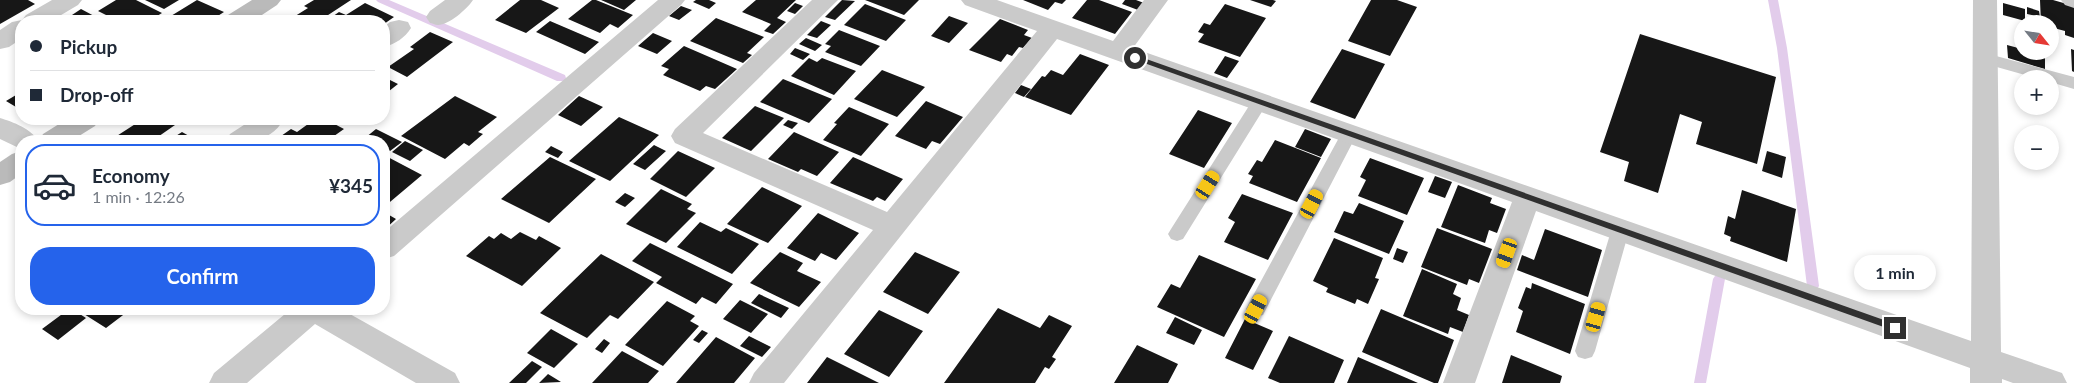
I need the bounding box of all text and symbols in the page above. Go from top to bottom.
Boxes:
north arrow [2014,15,2059,60]
map controls [2014,15,2059,170]
text: Pickup [60,35,117,58]
route start [1124,47,1146,69]
button: + [2014,70,2059,115]
text: Drop-off [60,83,134,106]
button: − [2014,125,2059,170]
icon: car [32,163,77,208]
text: Economy [92,164,170,187]
car [1193,168,1222,202]
text: ¥345 [329,174,373,197]
text: 1 min · 12:26 [92,187,185,206]
car [1298,187,1325,221]
car [1494,236,1519,270]
button: Confirm [30,247,375,305]
callout: 1 min [1854,255,1936,290]
text: 1 min [1875,263,1915,282]
car [1242,292,1269,326]
car [1584,301,1607,333]
route end [1884,317,1906,339]

